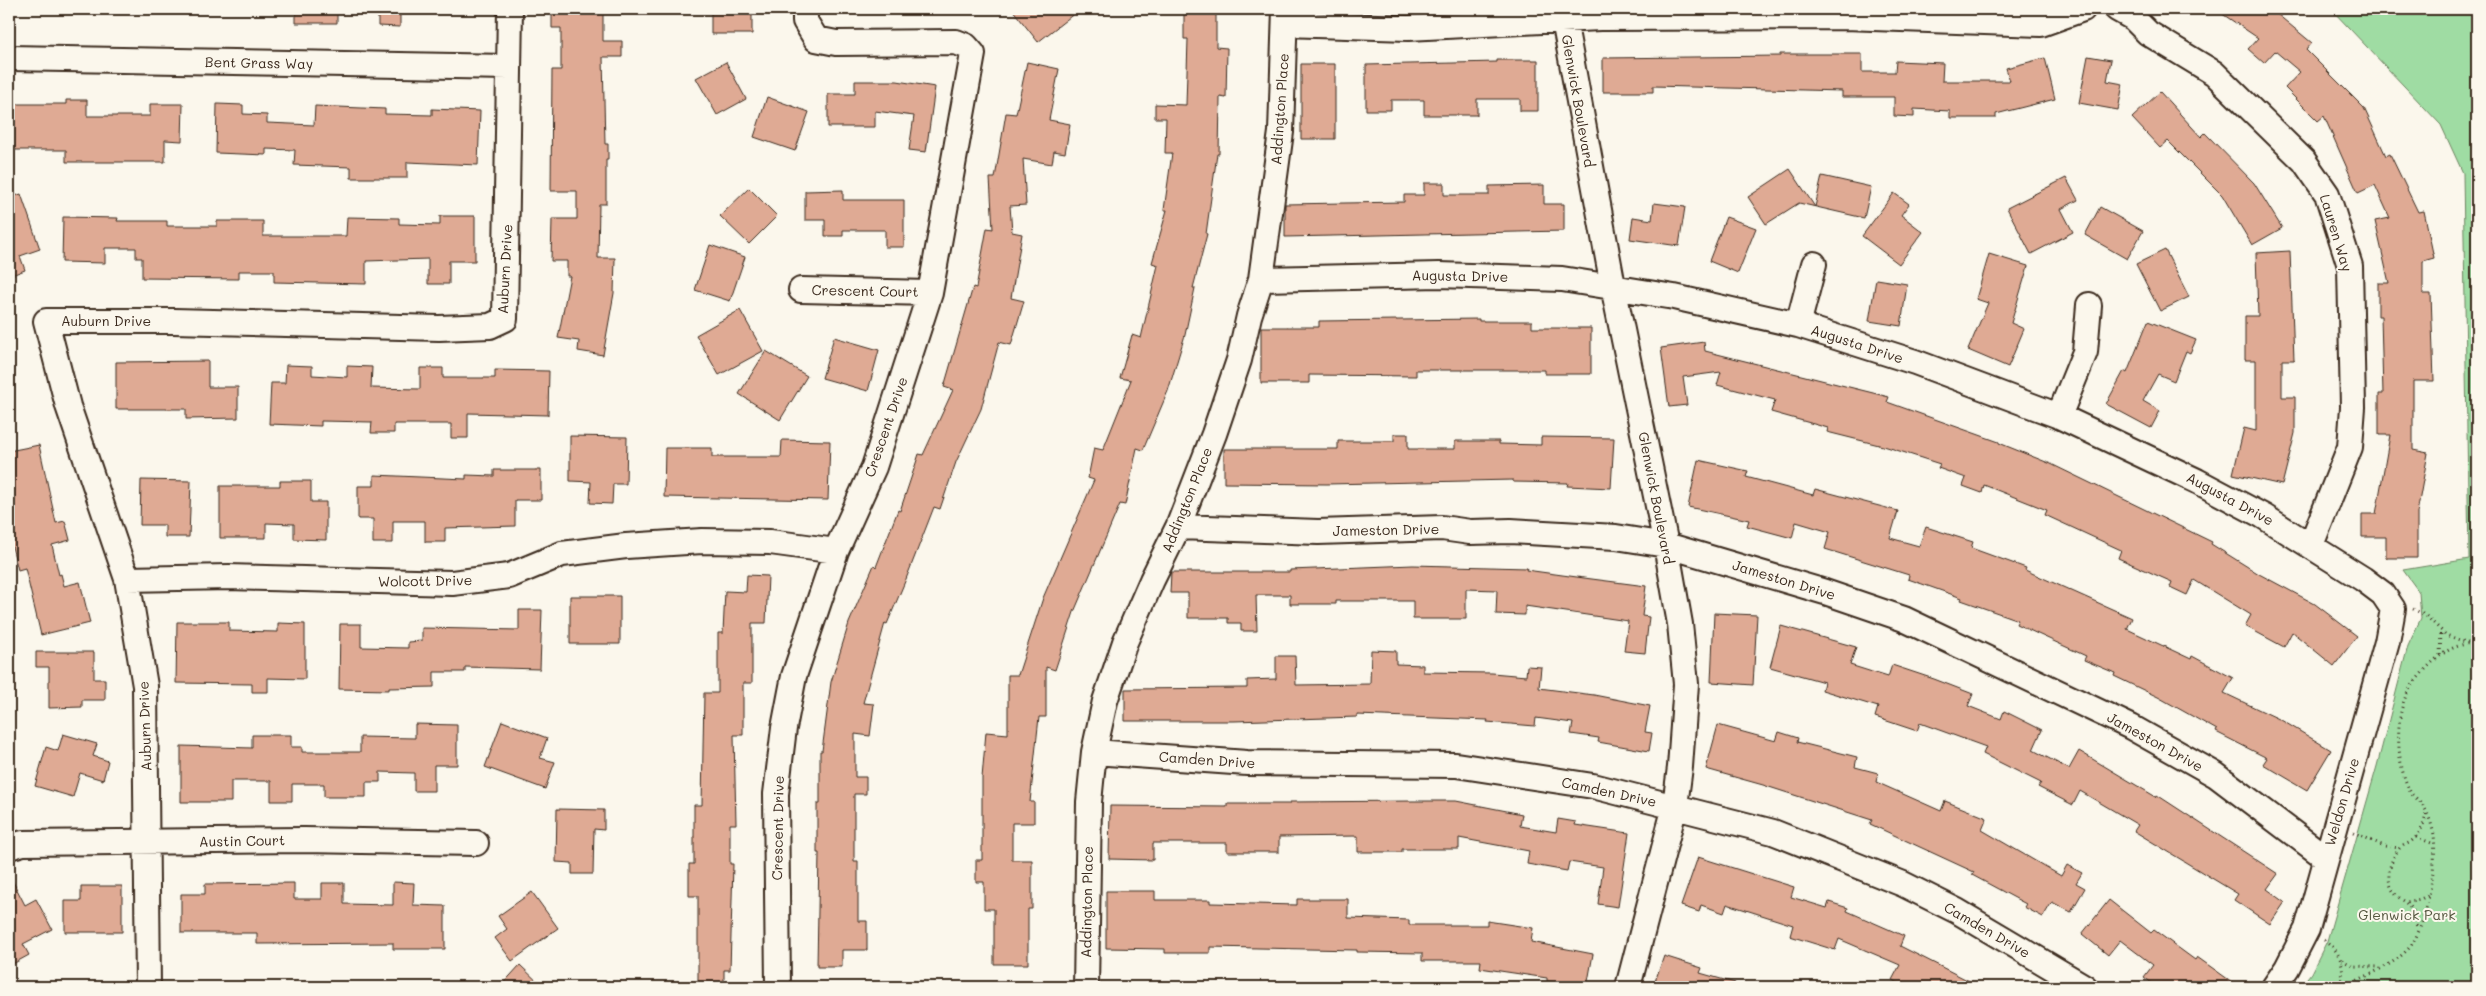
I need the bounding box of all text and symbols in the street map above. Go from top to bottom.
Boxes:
street label: Glenwick Boulevard [1557,33,1600,169]
street label: Bent Grass Way [205,52,313,73]
street label: Addington Place [1266,52,1293,165]
street label: Lauren Way [2316,192,2357,274]
street label: Auburn Drive [493,223,516,315]
street label: Augusta Drive [1412,265,1508,286]
street label: Crescent Court [811,280,919,301]
street label: Auburn Drive [61,311,151,330]
street label: Augusta Drive [1808,320,1906,367]
street label: Crescent Drive [859,374,912,479]
street label: Glenwick Boulevard [1634,430,1679,566]
street label: Addington Place [1157,444,1216,555]
street label: Augusta Drive [2183,468,2277,530]
street label: Jameston Drive [1332,519,1440,540]
street label: Jameston Drive [1730,555,1838,604]
street label: Wolcott Drive [378,570,472,591]
street label: Auburn Drive [133,681,156,771]
street label: Jameston Drive [2104,707,2207,776]
street label: Camden Drive [1158,747,1256,772]
street label: Weldon Drive [2320,756,2363,848]
street label: Camden Drive [1560,772,1658,811]
street label: Crescent Drive [767,775,788,881]
street label: Austin Court [199,830,285,851]
street label: Addington Place [1076,846,1097,958]
street label: Camden Drive [1941,897,2034,962]
park label: Glenwick Park [2358,905,2456,924]

